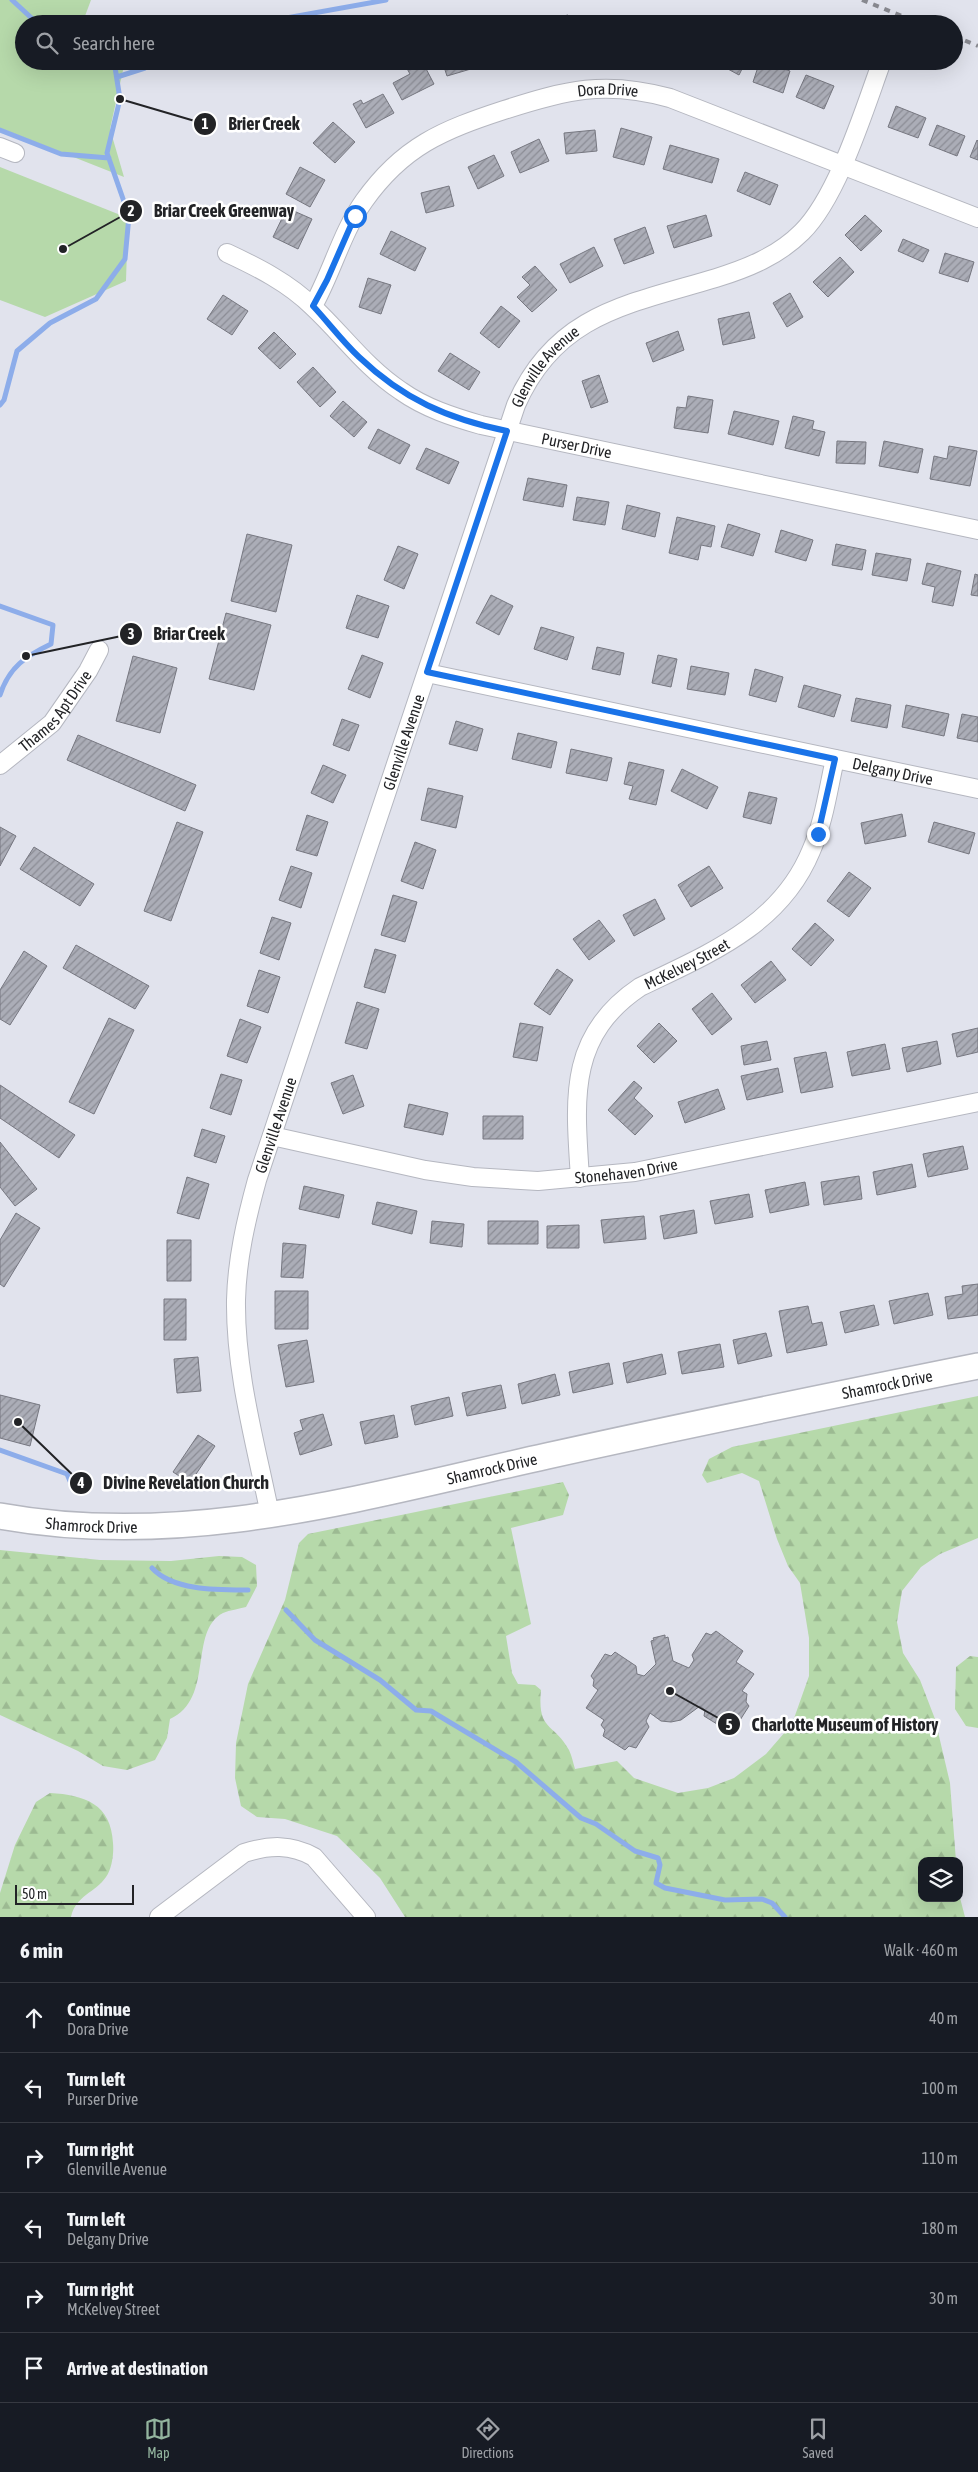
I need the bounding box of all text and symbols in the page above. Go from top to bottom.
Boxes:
search box [15,15,963,70]
icon: search [33,29,61,57]
text: Search here [73,32,155,54]
street label: Dora Drive [576,80,640,100]
callout: Brier Creek [193,108,309,141]
text: Brier Creek [228,113,301,134]
text: 1 [201,115,209,132]
callout: Briar Creek Greenway [119,194,304,227]
text: Briar Creek Greenway [154,200,295,221]
text: 2 [127,202,135,219]
route start [344,205,367,228]
street label: Glenville Avenue [507,322,582,410]
street label: Purser Drive [540,429,613,461]
callout: Briar Creek [119,617,235,650]
text: Briar Creek [153,623,226,644]
text: 3 [127,625,135,642]
street label: Thames Apt Drive [15,667,95,755]
street label: Glenville Avenue [379,692,428,792]
street label: Delgany Drive [851,754,935,788]
route end [807,823,830,846]
street label: McKelvey Street [641,934,733,993]
street label: Glenville Avenue [251,1075,300,1176]
street label: Stonehaven Drive [574,1155,679,1187]
street label: Shamrock Drive [840,1366,934,1402]
street label: Shamrock Drive [445,1449,539,1488]
callout: Divine Revelation Church [68,1467,279,1500]
text: Divine Revelation Church [103,1472,269,1493]
text: 4 [76,1474,85,1491]
street label: Shamrock Drive [45,1514,138,1536]
callout: Charlotte Museum of History [717,1708,948,1741]
text: Charlotte Museum of History [752,1714,939,1735]
text: 5 [725,1716,733,1733]
map controls [918,1857,963,1902]
button: layers [918,1857,963,1902]
scale bar [15,1882,134,1905]
text: 50 m [22,1886,47,1902]
text: 6 min [20,1938,63,1962]
text: Walk · 460 m [884,1941,958,1959]
text: Continue [67,1998,131,2020]
icon: ahead [20,2004,48,2032]
text: 40 m [929,2009,958,2027]
text: Dora Drive [67,2020,129,2038]
text: Turn left [67,2068,125,2090]
icon: left [20,2074,48,2102]
text: 100 m [922,2079,958,2097]
text: Purser Drive [67,2090,138,2108]
text: Turn right [67,2138,134,2160]
icon: right [20,2144,48,2172]
text: 110 m [922,2149,958,2167]
text: Glenville Avenue [67,2160,167,2178]
text: Turn left [67,2208,125,2230]
icon: left [20,2214,48,2242]
text: 180 m [922,2219,958,2237]
text: Delgany Drive [67,2230,149,2248]
text: Turn right [67,2278,134,2300]
icon: right [20,2284,48,2312]
text: 30 m [929,2289,958,2307]
text: McKelvey Street [67,2300,160,2318]
icon: arrive [20,2354,48,2382]
text: Arrive at destination [67,2357,208,2379]
tab: Map [144,2415,172,2461]
tab: Directions [461,2415,514,2461]
tab: Saved [803,2415,834,2461]

